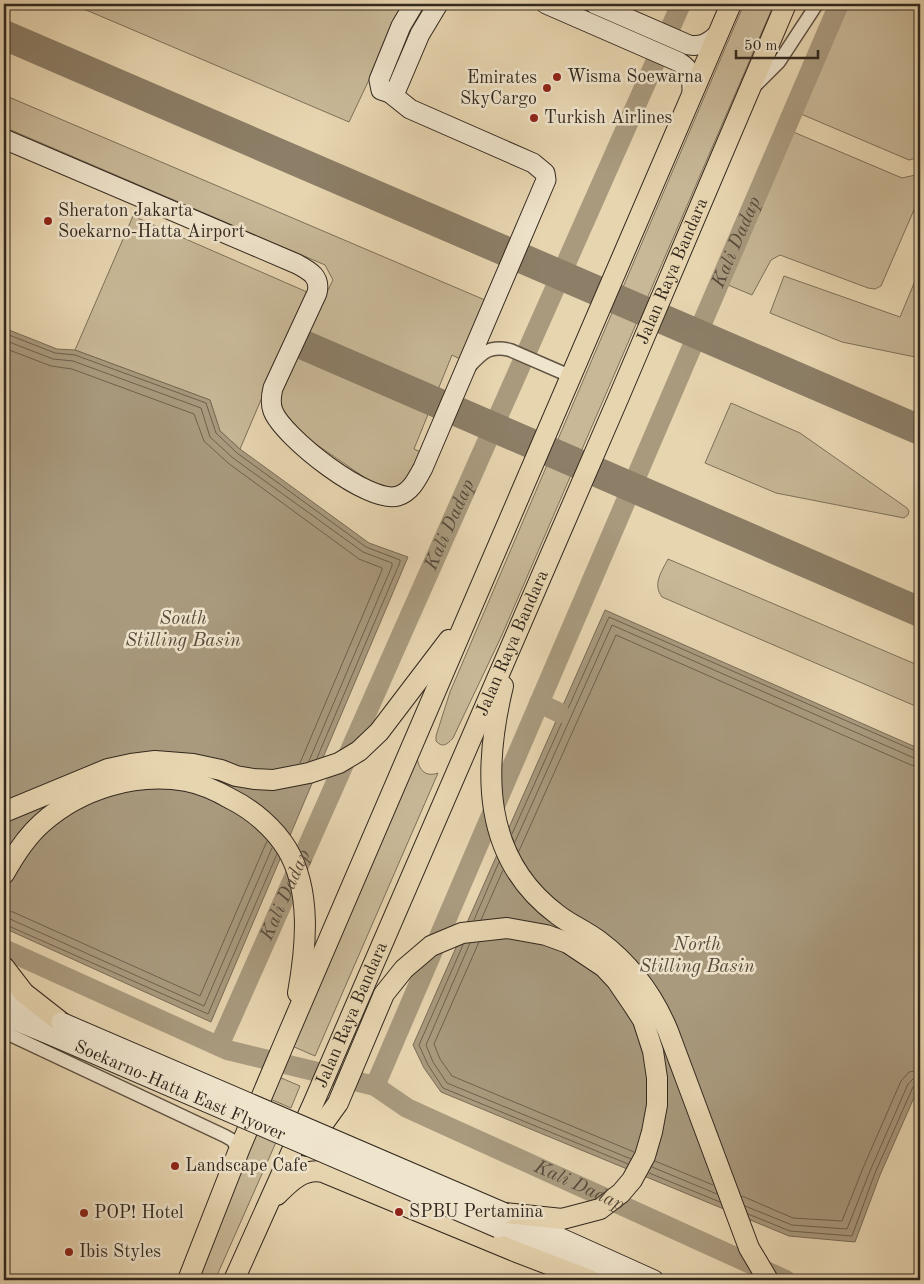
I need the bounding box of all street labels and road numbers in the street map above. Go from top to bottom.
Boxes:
street label: Jalan Raya Bandara [633,195,711,347]
street label: Jalan Raya Bandara [473,567,552,719]
street label: Jalan Raya Bandara [312,939,391,1091]
street label: Soekarno-Hatta East Flyover [72,1037,289,1144]

